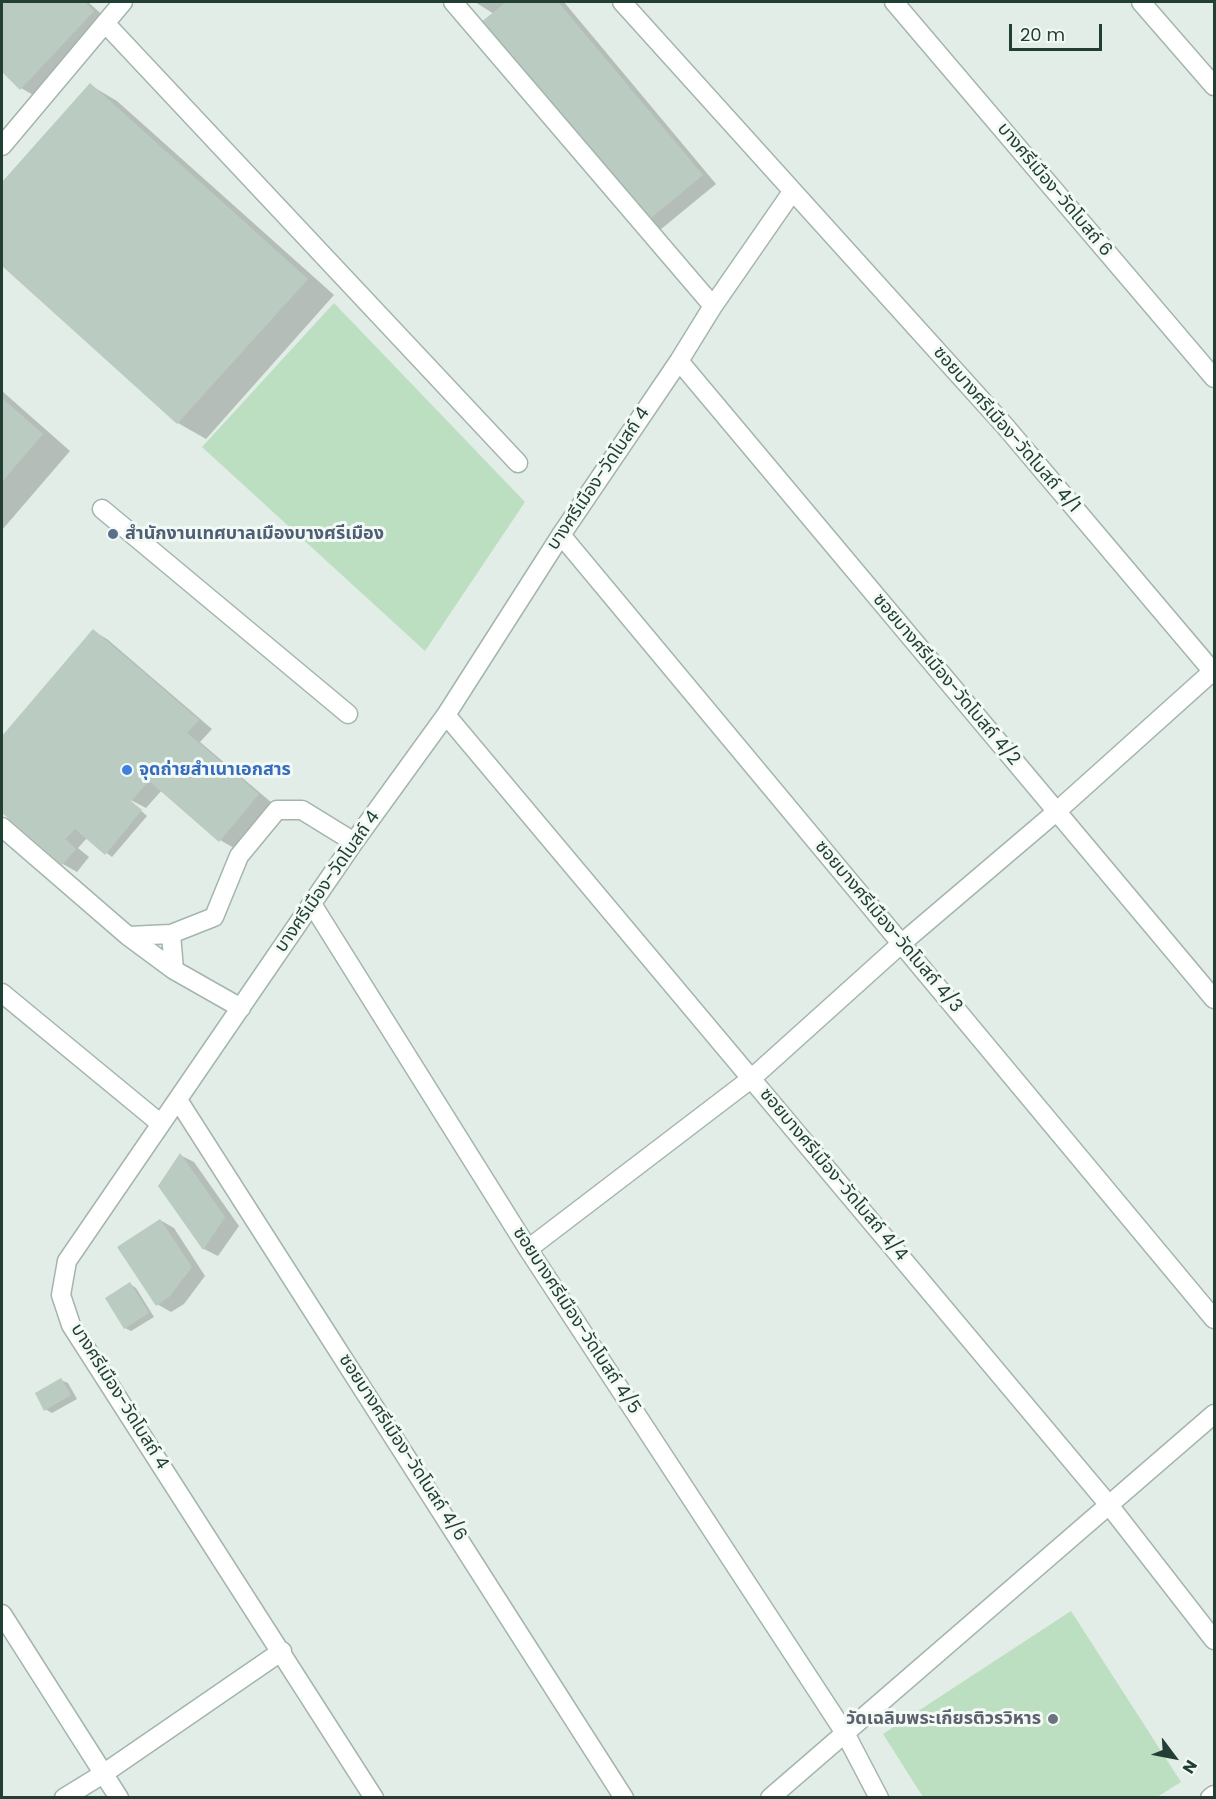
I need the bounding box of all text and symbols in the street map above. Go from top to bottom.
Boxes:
scale bar [1012,12,1105,50]
text: 20 m [1020,22,1065,47]
street label: บางศรีเมือง-วัดโบสถ์ 6 [992,119,1116,261]
street label: ซอยบางศรีเมือง-วัดโบสถ์ 4/1 [928,343,1084,517]
street label: บางศรีเมือง-วัดโบสถ์ 4 [543,403,655,555]
place label: สำนักงานเทศบาลเมืองบางศรีเมือง [125,523,384,545]
marker: สำนักงานเทศบาลเมืองบางศรีเมือง [106,527,120,541]
street label: ซอยบางศรีเมือง-วัดโบสถ์ 4/2 [868,590,1024,770]
place label: จุดถ่ายสำเนาเอกสาร [139,759,291,781]
marker: จุดถ่ายสำเนาเอกสาร [120,763,134,777]
street label: บางศรีเมือง-วัดโบสถ์ 4 [271,807,385,957]
street label: ซอยบางศรีเมือง-วัดโบสถ์ 4/3 [810,837,966,1017]
street label: ซอยบางศรีเมือง-วัดโบสถ์ 4/4 [754,1084,912,1266]
street label: ซอยบางศรีเมือง-วัดโบสถ์ 4/5 [507,1223,645,1419]
street label: บางศรีเมือง-วัดโบสถ์ 4 [65,1320,173,1474]
street label: ซอยบางศรีเมือง-วัดโบสถ์ 4/6 [333,1350,471,1546]
place label: วัดเฉลิมพระเกียรติวรวิหาร [846,1708,1041,1730]
marker: วัดเฉลิมพระเกียรติวรวิหาร [1046,1712,1060,1726]
north arrow [1144,1727,1204,1787]
text: N [1177,1756,1203,1778]

